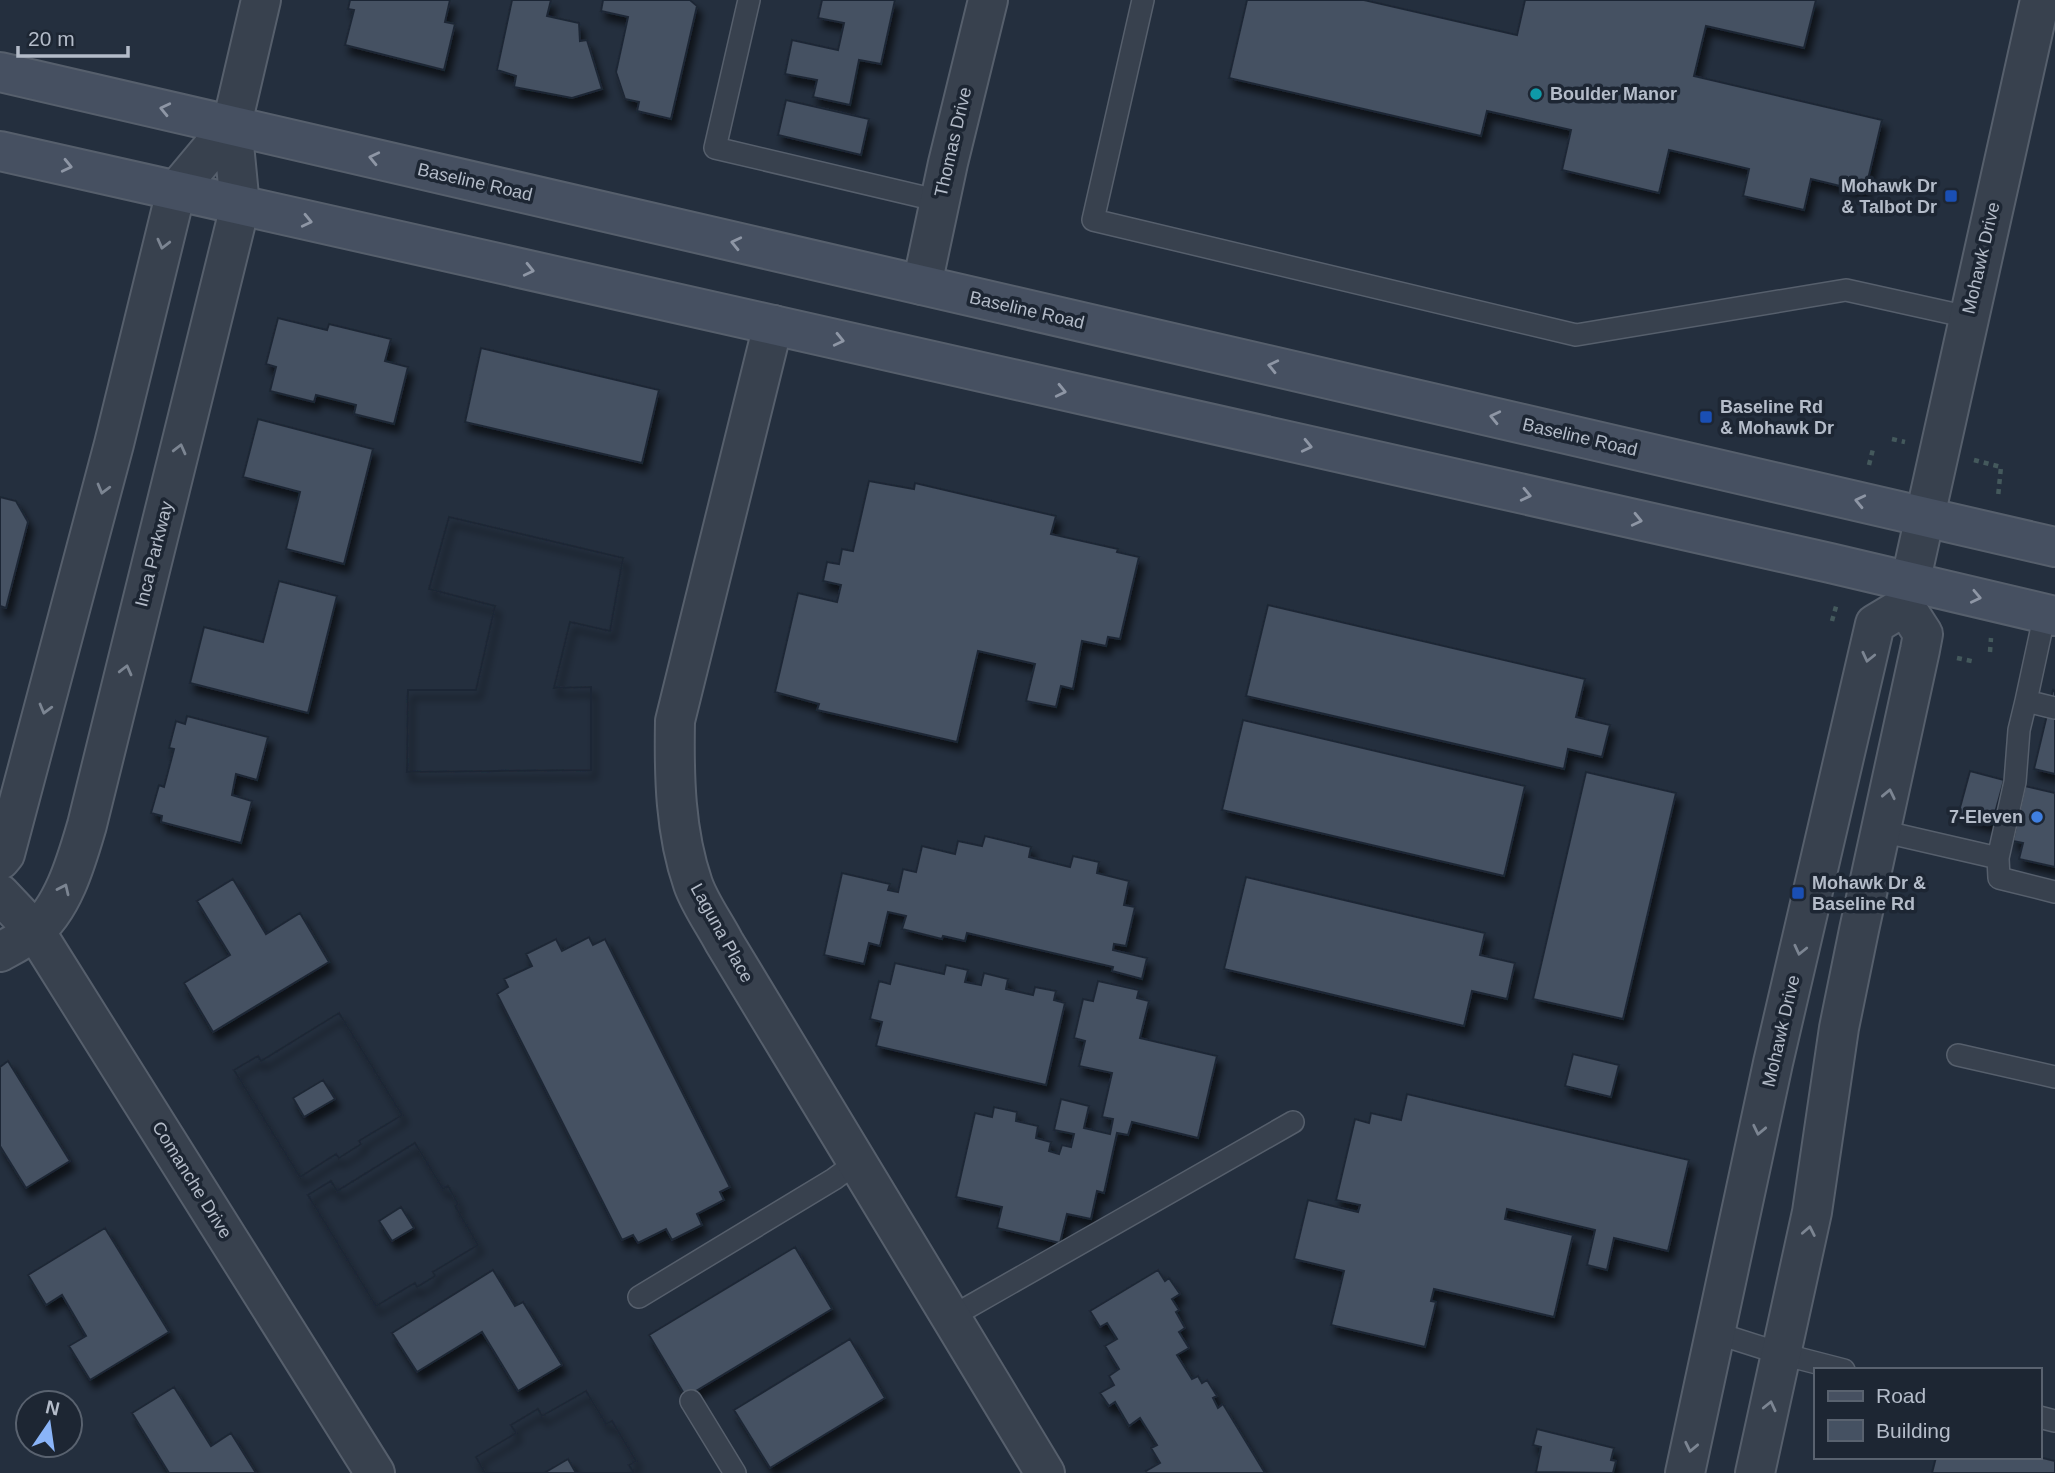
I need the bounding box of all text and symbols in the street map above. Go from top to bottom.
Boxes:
scale bar [18,14,128,58]
text: 20 m [28,27,75,50]
place label: Boulder Manor [1550,84,1677,104]
street label: Thomas Drive [931,85,975,199]
marker: Boulder Manor [1528,86,1544,102]
one-way arrow [159,103,171,117]
one-way arrow [368,152,380,166]
one-way arrow [60,158,72,172]
street label: Baseline Road [416,159,534,205]
place label: Mohawk Dr & Talbot Dr [1841,176,1937,217]
marker: Mohawk Dr & Talbot Dr [1943,188,1959,204]
street label: Mohawk Drive [1958,200,2004,316]
one-way arrow [301,212,313,227]
one-way arrow [730,236,742,251]
one-way arrow [157,238,171,250]
one-way arrow [523,262,535,277]
street label: Baseline Road [968,287,1086,333]
one-way arrow [833,332,845,347]
one-way arrow [1267,360,1279,374]
one-way arrow [1055,382,1067,397]
place label: Baseline Rd & Mohawk Dr [1720,397,1834,438]
marker: Baseline Rd & Mohawk Dr [1698,409,1714,425]
one-way arrow [1489,411,1501,426]
street label: Baseline Road [1521,414,1639,460]
one-way arrow [1301,437,1313,452]
one-way arrow [172,443,186,455]
one-way arrow [96,483,111,495]
one-way arrow [1520,486,1532,501]
one-way arrow [1854,495,1866,510]
street label: Inca Parkway [131,499,177,609]
one-way arrow [1631,511,1643,526]
one-way arrow [1970,588,1982,603]
one-way arrow [1861,651,1876,663]
one-way arrow [117,664,132,676]
one-way arrow [39,703,53,715]
one-way arrow [1880,788,1895,800]
place label: 7-Eleven [1949,807,2023,827]
marker: 7-Eleven [2029,809,2045,825]
place label: Mohawk Dr & Baseline Rd [1812,873,1926,914]
street label: Laguna Place [687,880,757,986]
one-way arrow [56,884,70,896]
marker: Mohawk Dr & Baseline Rd [1790,885,1806,901]
one-way arrow [1793,944,1808,956]
street label: Mohawk Drive [1758,973,1804,1089]
street label: Comanche Drive [148,1118,236,1242]
one-way arrow [1753,1124,1767,1136]
one-way arrow [1800,1225,1815,1237]
legend [1814,1368,2041,1459]
text: Road [1876,1384,1926,1407]
north arrow [14,1389,84,1459]
text: N [44,1396,62,1420]
one-way arrow [1762,1401,1776,1413]
text: Building [1876,1419,1951,1442]
one-way arrow [1684,1441,1699,1453]

